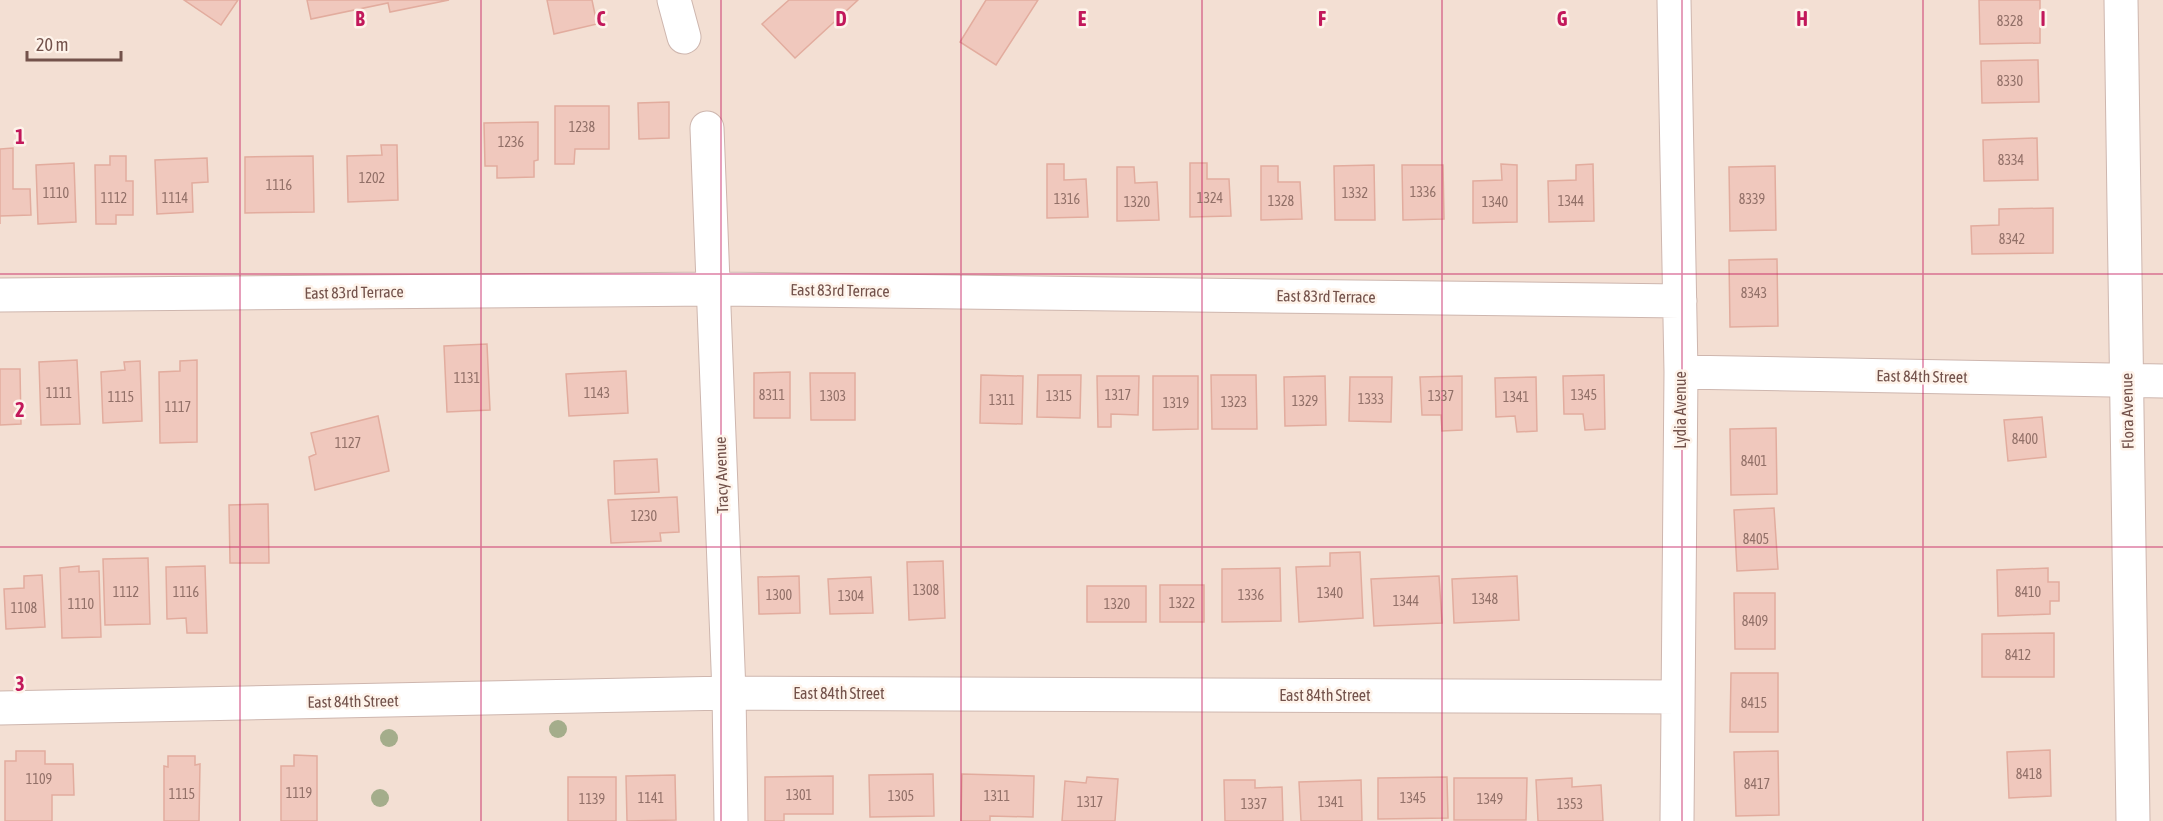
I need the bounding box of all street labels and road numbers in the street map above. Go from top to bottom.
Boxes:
street label: East 83rd Terrace [790,280,890,300]
street label: East 83rd Terrace [304,282,404,302]
street label: East 83rd Terrace [1276,286,1376,306]
street label: East 84th Street [1876,366,1968,386]
street label: Lydia Avenue [1671,371,1690,449]
street label: Flora Avenue [2117,373,2137,449]
street label: Tracy Avenue [711,436,732,514]
street label: East 84th Street [793,684,885,702]
street label: East 84th Street [1279,686,1371,704]
street label: East 84th Street [307,691,399,711]

